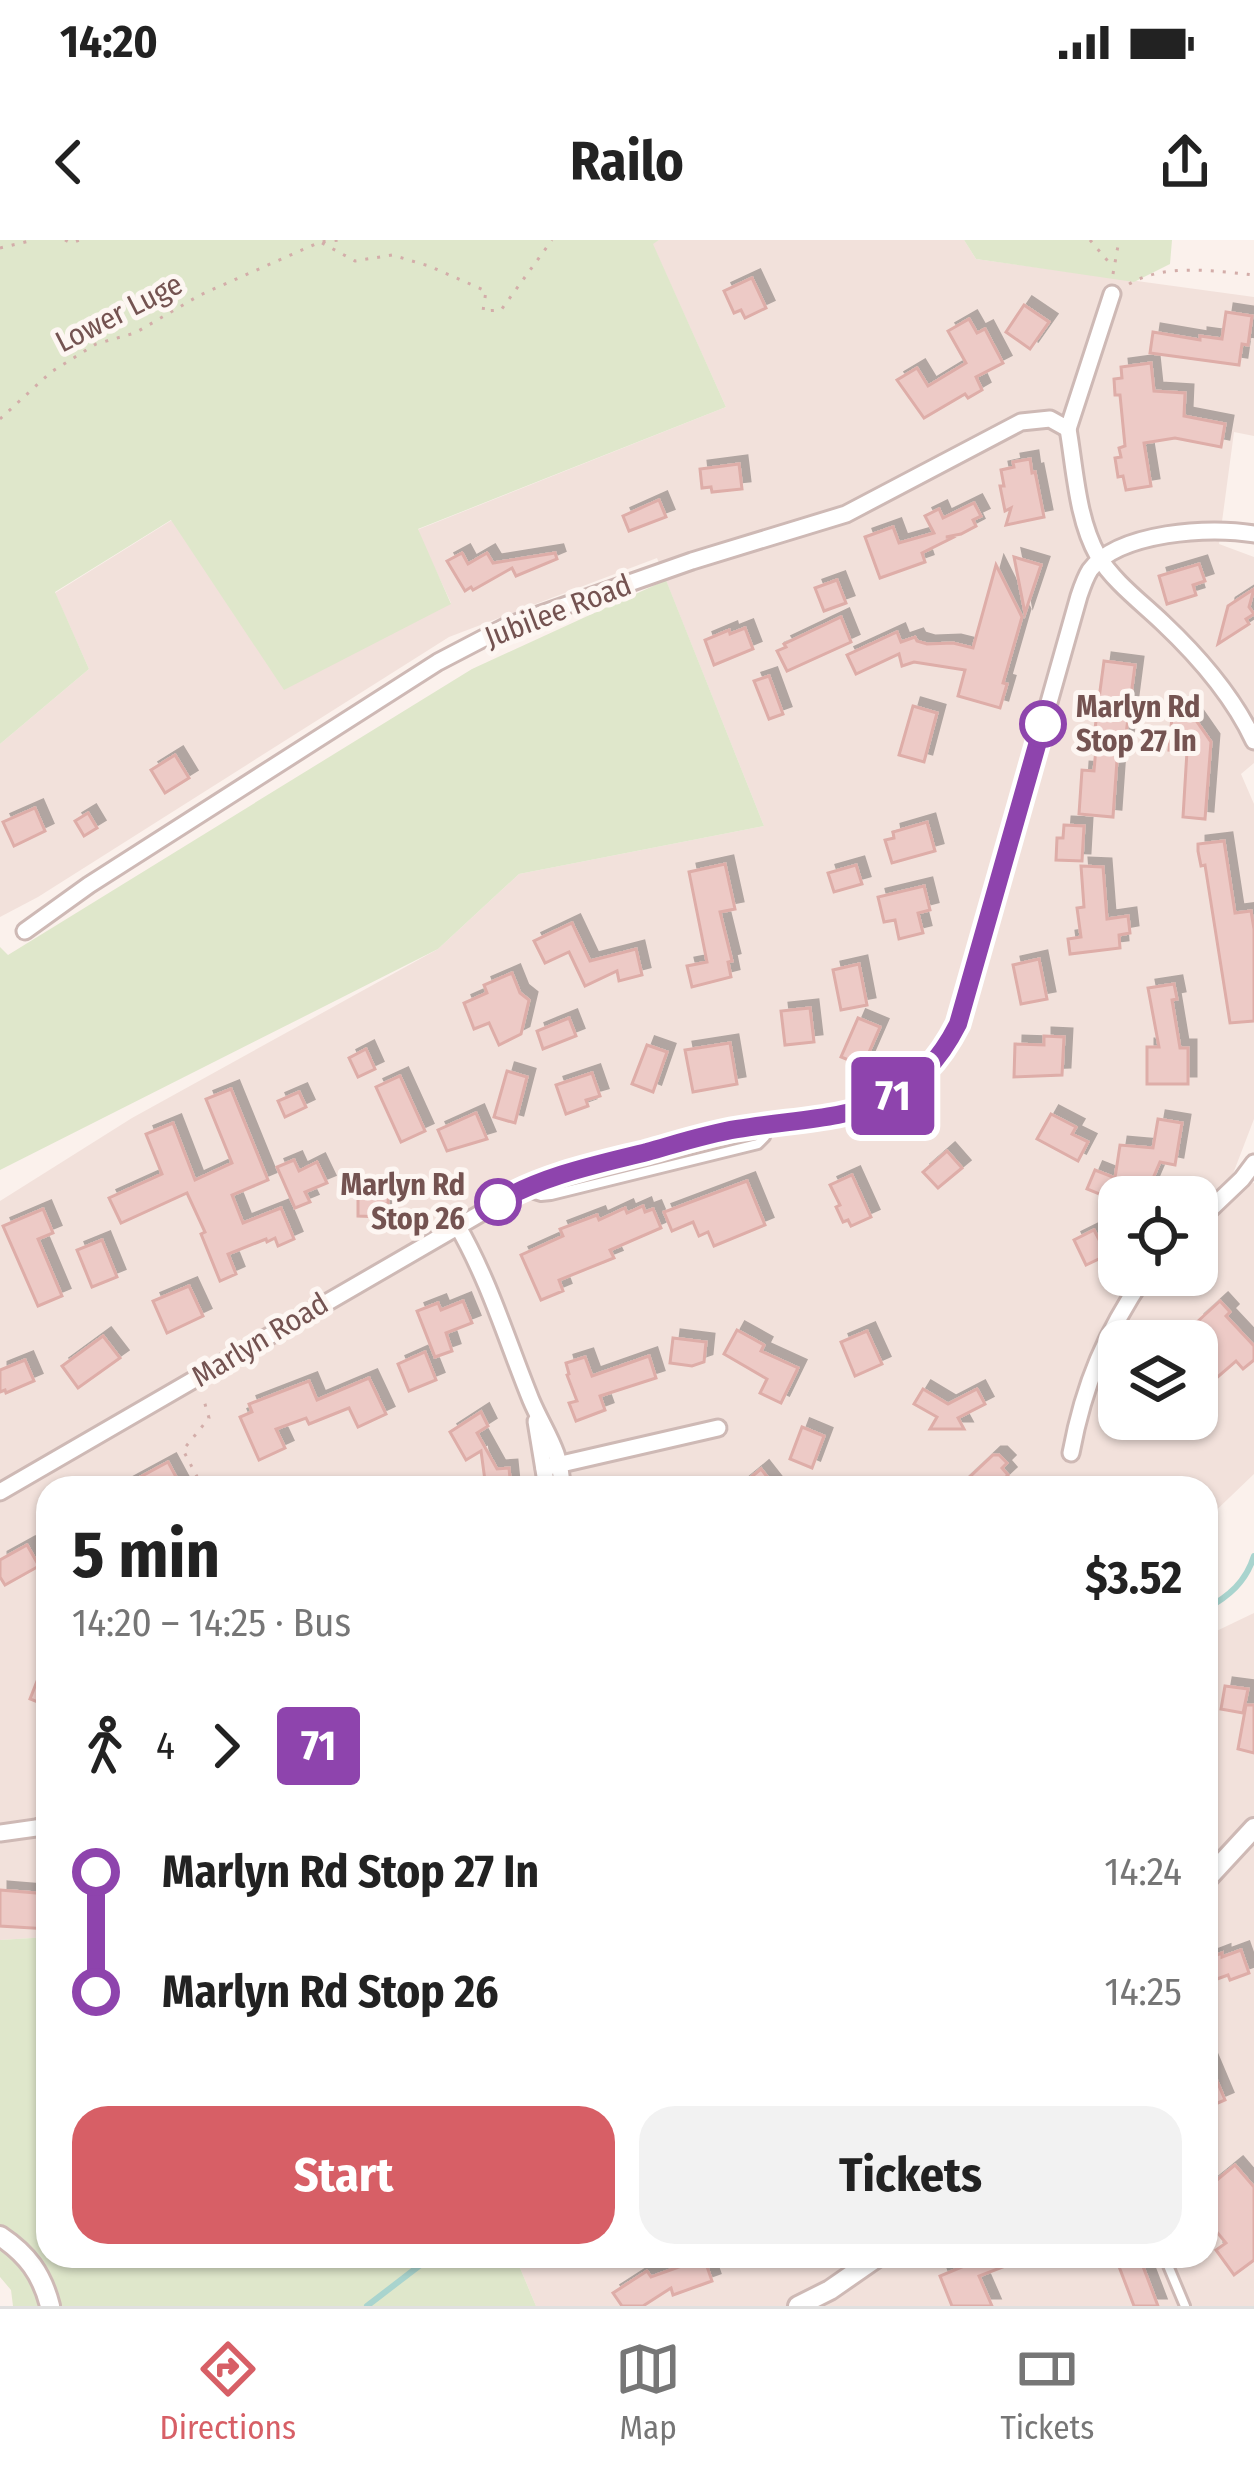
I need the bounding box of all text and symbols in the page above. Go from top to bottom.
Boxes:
text: 14:20 [60,15,158,69]
icon: back [36,129,102,195]
icon: share [1152,129,1218,195]
text: Railo [570,130,684,194]
street label: Lower Luge [50,266,188,360]
street label: Jubilee Road [480,567,636,655]
place label: Marlyn Rd Stop 27 In [1076,689,1200,759]
marker: Marlyn Rd Stop 27 In [1021,702,1065,746]
line badge: 71 [839,1057,947,1135]
text: 71 [875,1071,911,1121]
place label: Marlyn Rd Stop 26 [341,1167,465,1237]
map controls [1098,1176,1218,1440]
button: locate [1098,1176,1218,1296]
marker: Marlyn Rd Stop 26 [476,1180,520,1224]
street label: Marlyn Road [185,1285,335,1395]
button: layers [1098,1320,1218,1440]
text: 5 min [72,1515,220,1594]
text: $3.52 [1085,1551,1182,1605]
text: 14:20 – 14:25 · Bus [72,1600,351,1646]
icon: walk [72,1713,138,1779]
icon: forward [193,1713,259,1779]
text: 71 [301,1721,336,1771]
text: 4 [156,1723,175,1769]
text: Marlyn Rd Stop 27 In [162,1845,539,1899]
text: 14:24 [1104,1849,1182,1895]
text: Marlyn Rd Stop 26 [162,1965,499,2019]
text: 14:25 [1105,1969,1182,2015]
button: Start [72,2106,615,2244]
button: Tickets [639,2106,1182,2244]
tab: Directions [160,2336,296,2448]
tab: Map [615,2336,681,2448]
tab: Tickets [1000,2336,1094,2448]

